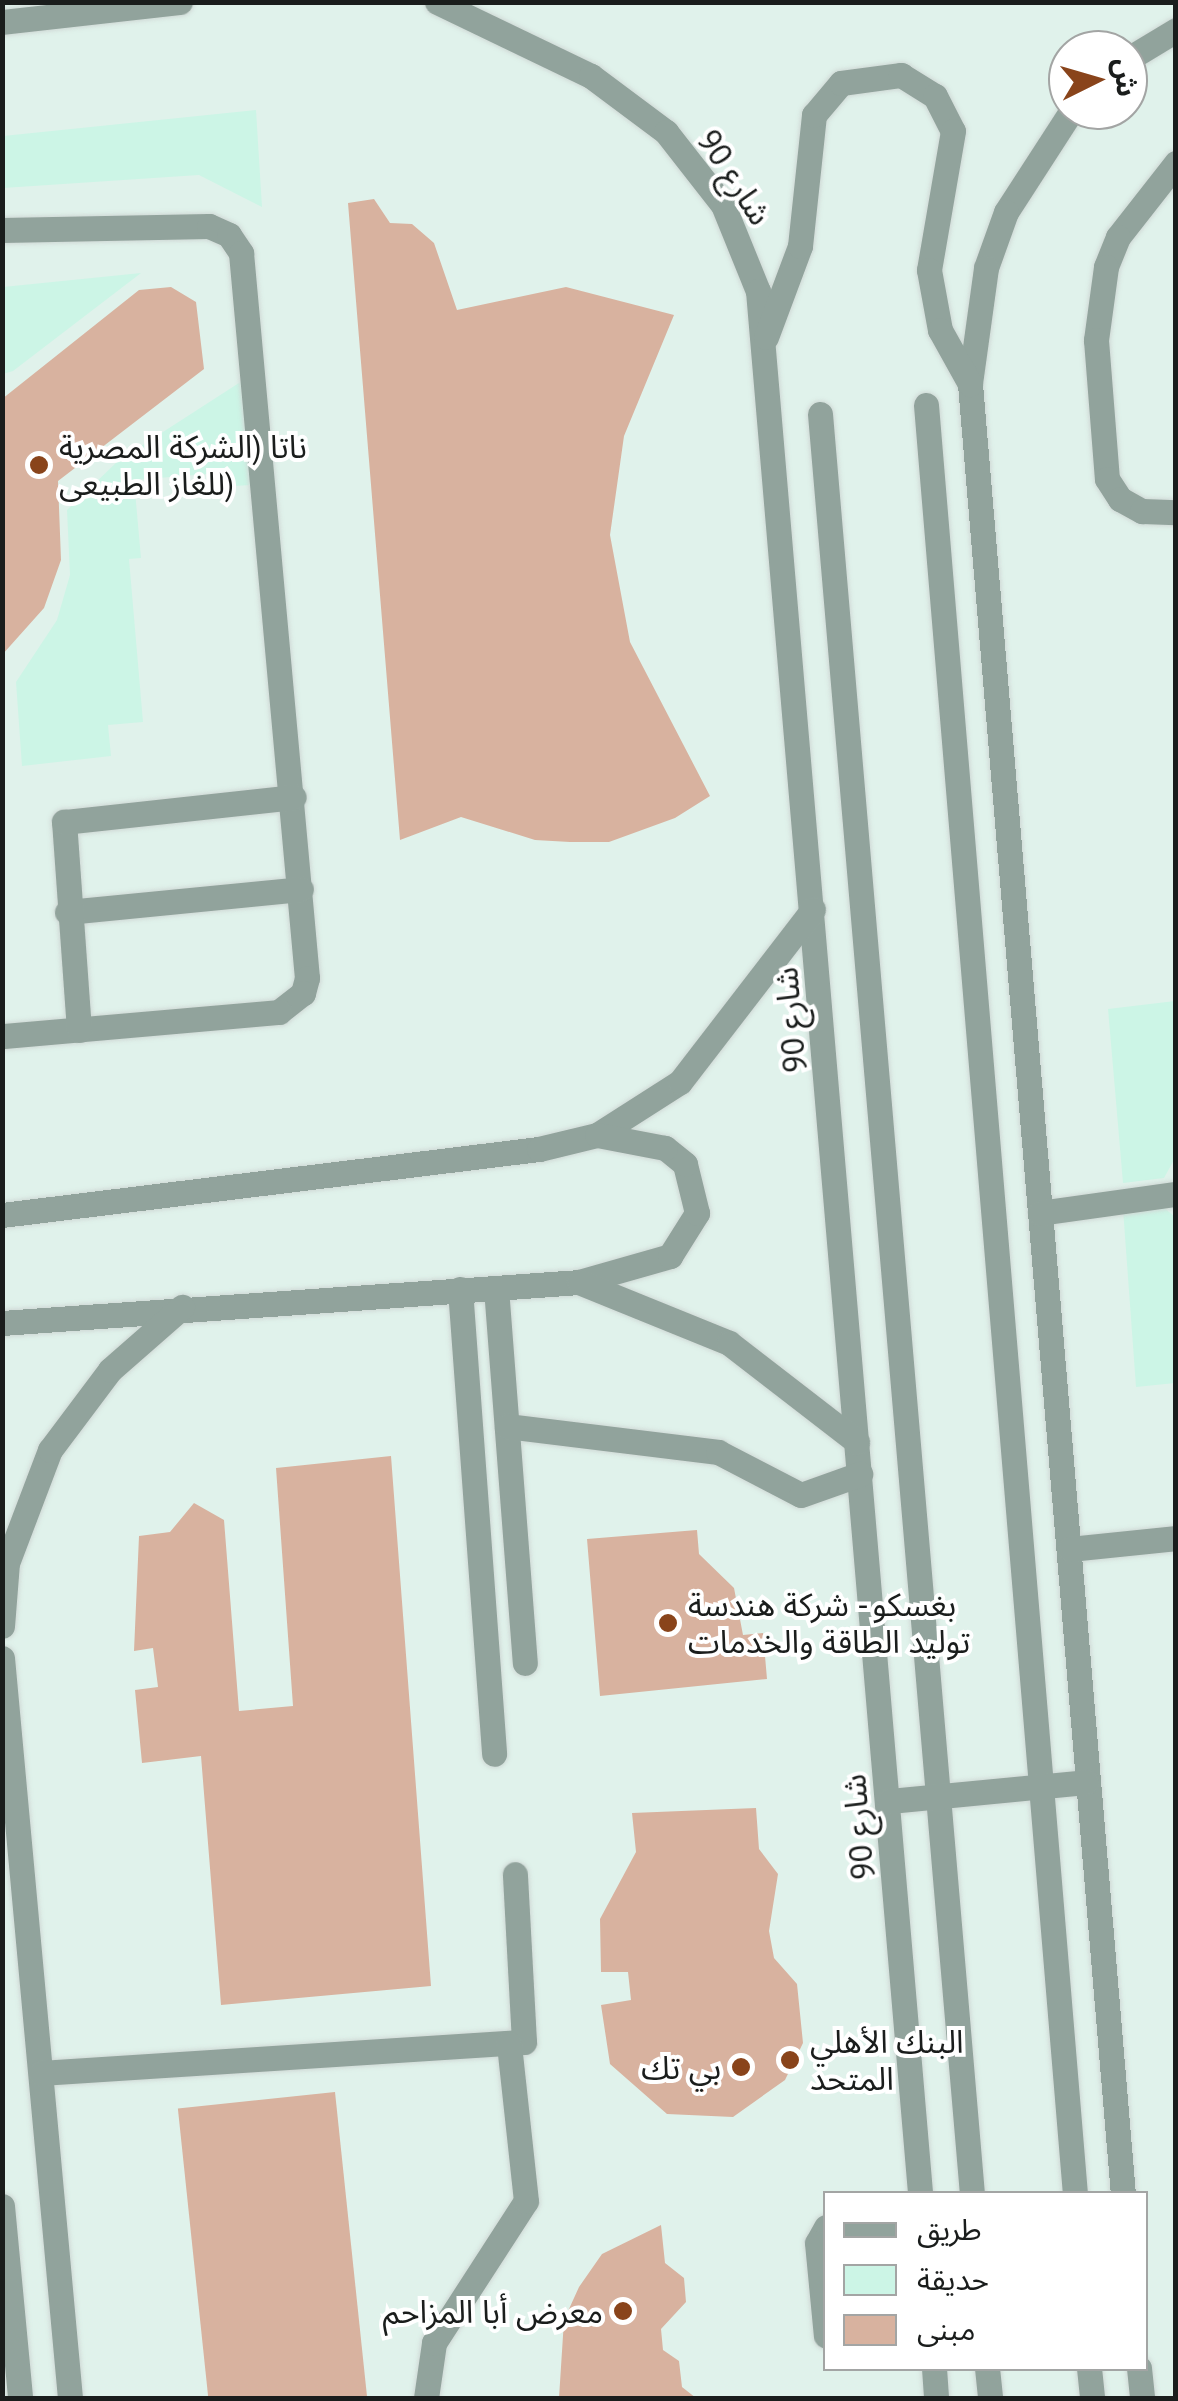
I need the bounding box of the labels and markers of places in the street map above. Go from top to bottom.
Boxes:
place label: ناتا (الشركة المصرية للغاز الطبيعى) [59,428,307,503]
marker: ناتا (الشركة المصرية للغاز الطبيعى) [28,454,50,476]
place label: بغسكو - شركة هندسة توليد الطاقة والخدمات [688,1586,970,1661]
marker: بغسكو - شركة هندسة توليد الطاقة والخدمات [657,1612,679,1634]
place label: البنك الأهلي المتحد [810,2023,964,2098]
place label: بي تك [641,2048,721,2086]
marker: البنك الأهلي المتحد [779,2049,801,2071]
marker: بي تك [730,2056,752,2078]
place label: معرض أبا المزاحم [383,2292,603,2330]
marker: معرض أبا المزاحم [612,2300,634,2322]

